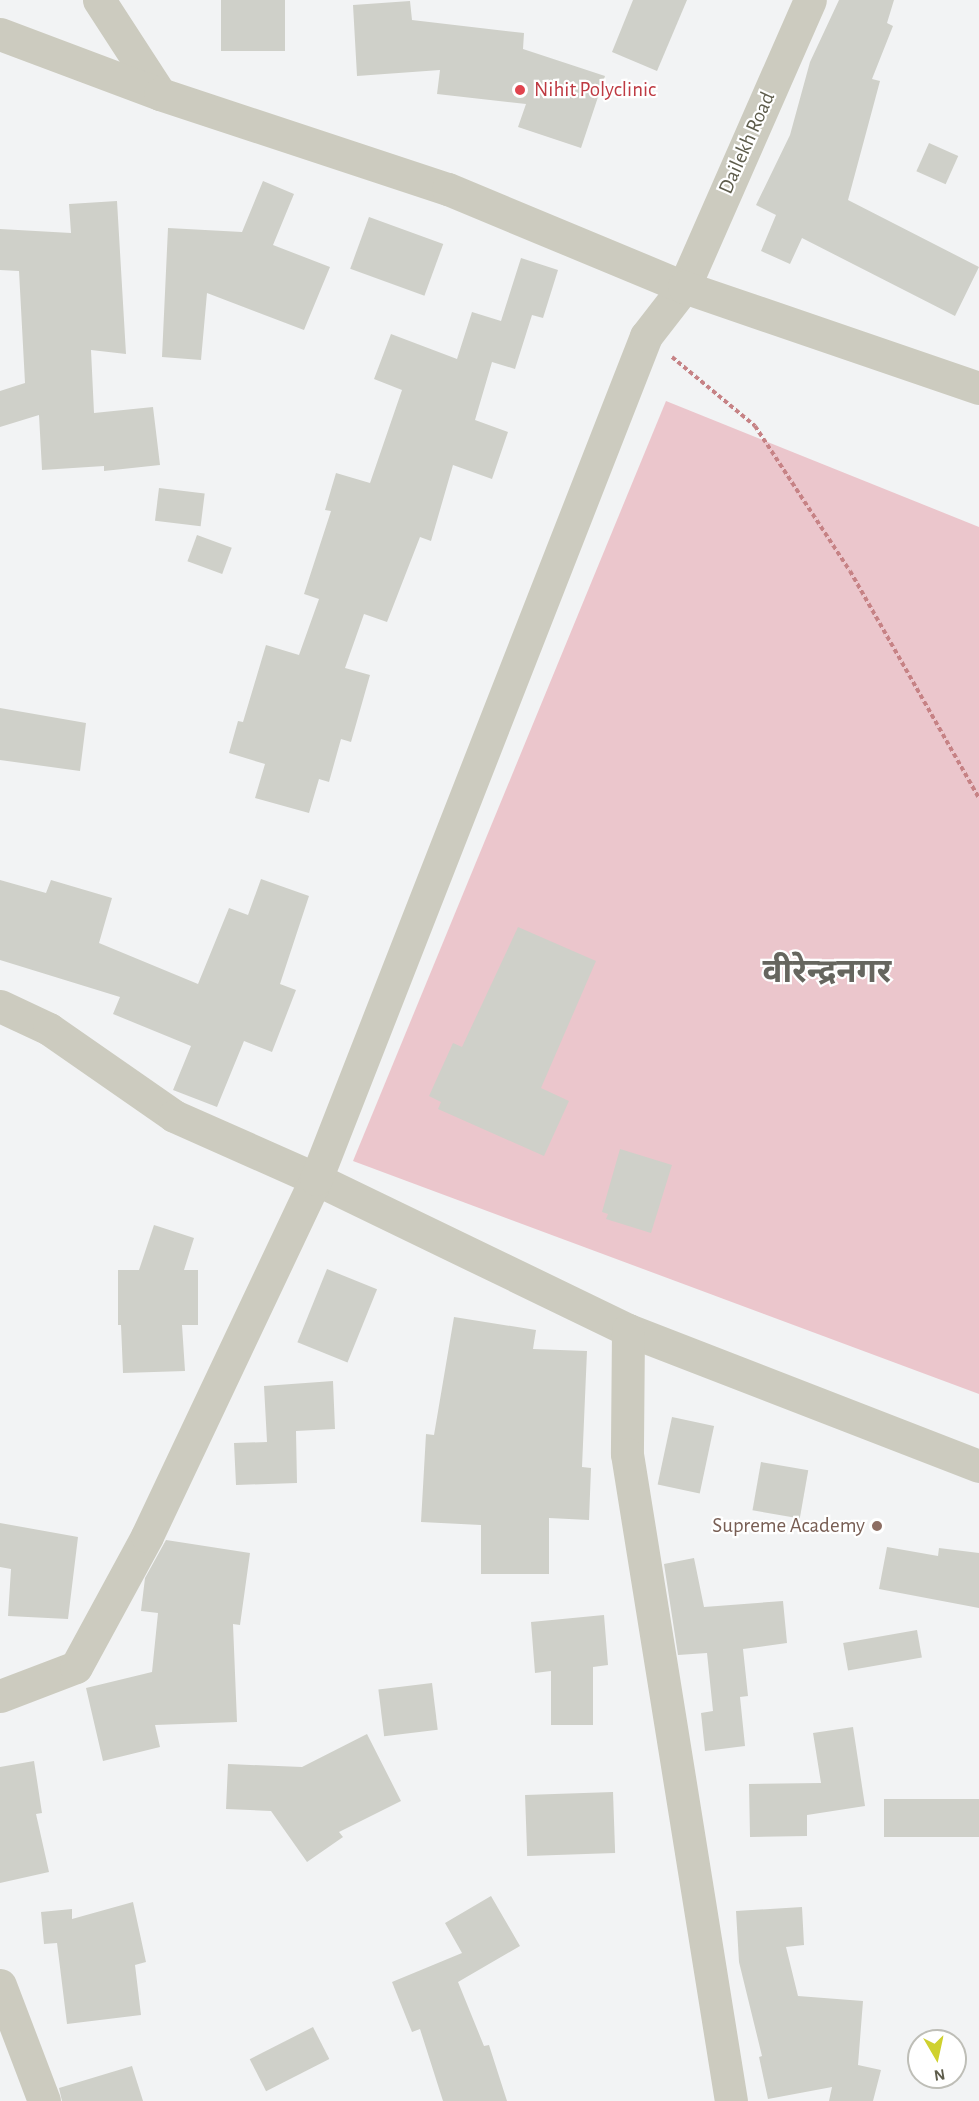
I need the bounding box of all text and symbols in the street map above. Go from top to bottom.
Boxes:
place label: Nihit Polyclinic [534,77,656,103]
marker: Nihit Polyclinic [511,81,529,99]
street label: Dailekh Road [713,88,781,198]
district label: वीरेन्द्रनगर [763,953,891,993]
place label: Supreme Academy [712,1513,865,1539]
marker: Supreme Academy [870,1519,884,1533]
north arrow [907,2029,967,2089]
text: N [933,2066,946,2084]

